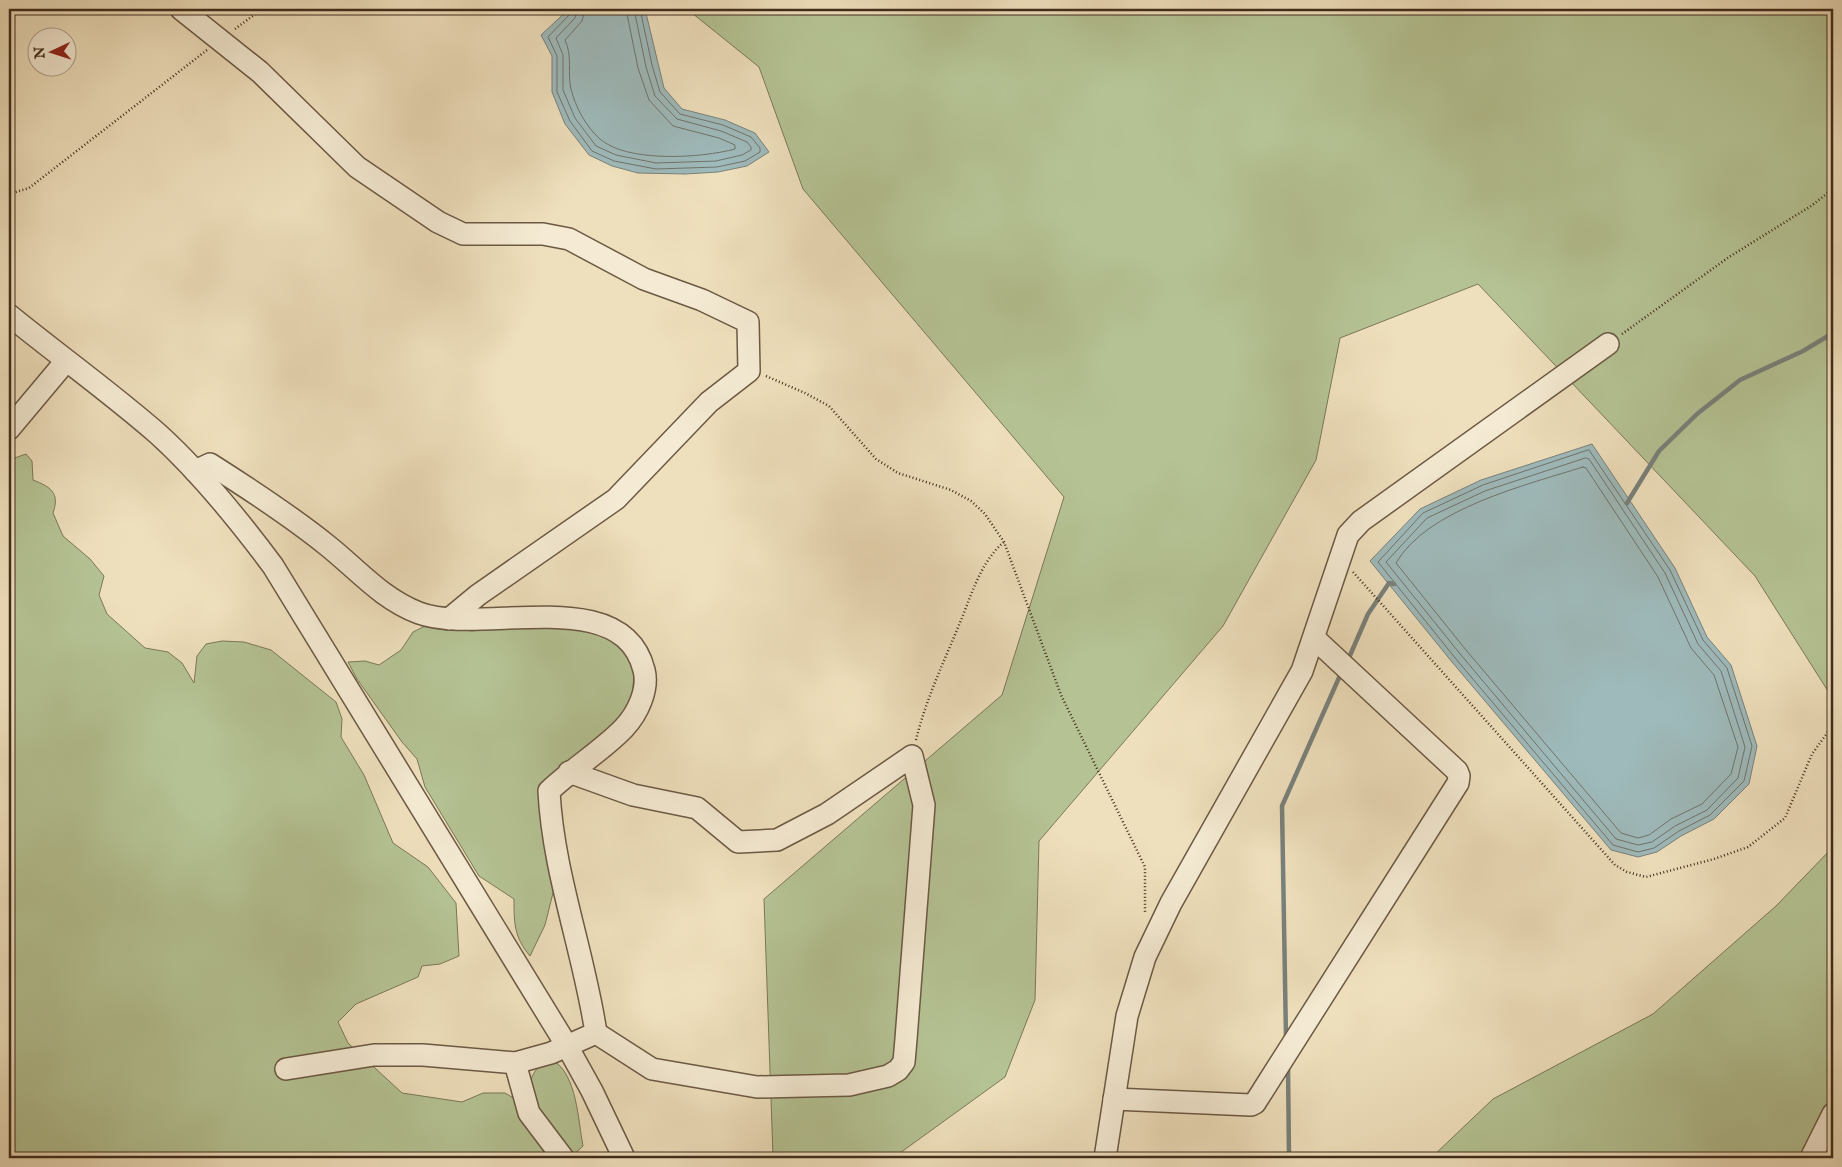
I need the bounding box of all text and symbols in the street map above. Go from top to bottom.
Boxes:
north arrow [28,28,78,78]
text: N [31,46,49,61]

